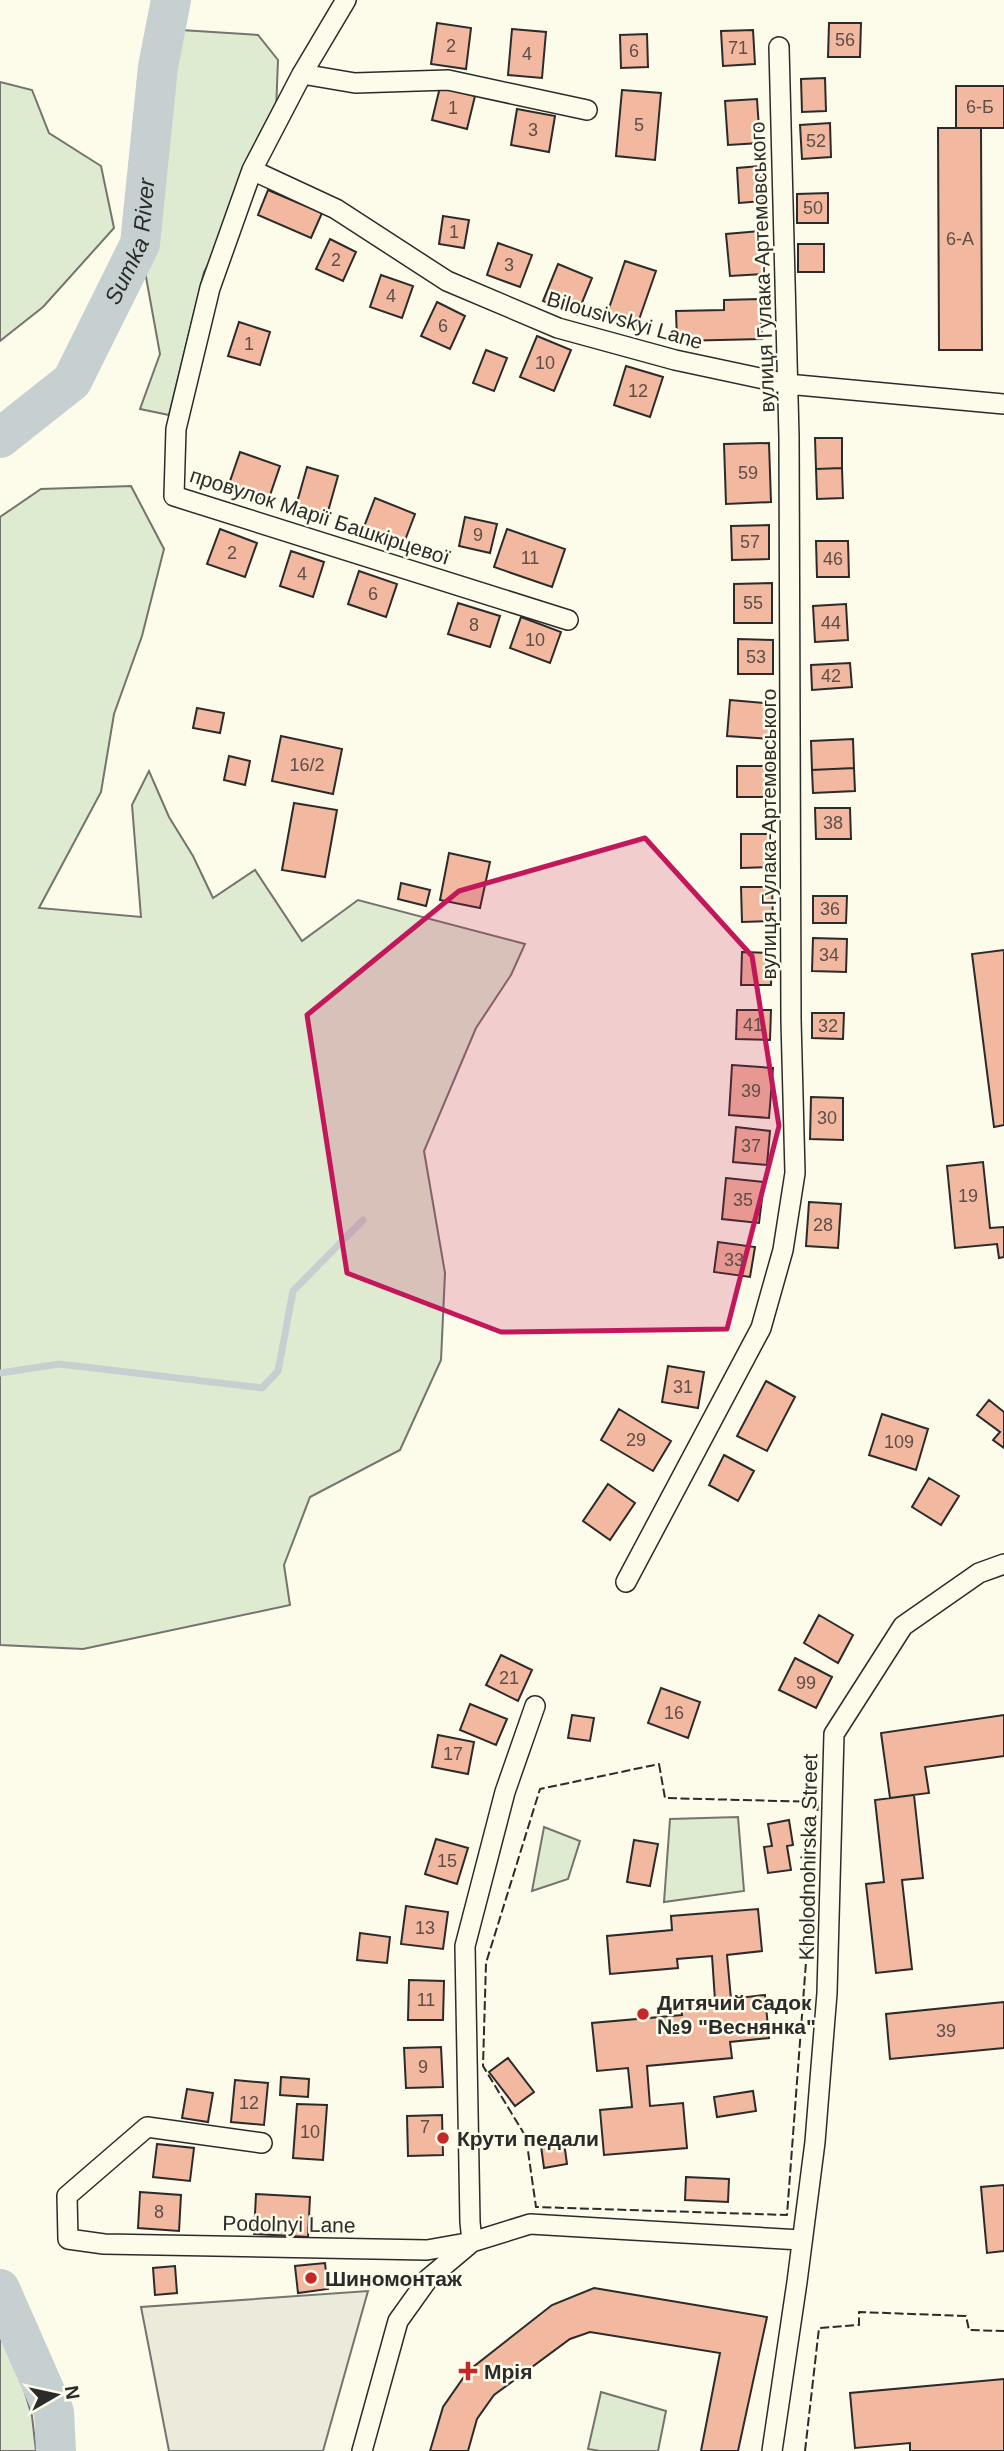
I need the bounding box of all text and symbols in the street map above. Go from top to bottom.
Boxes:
house number: 56 [835,30,855,50]
house number: 2 [446,36,456,56]
house number: 71 [728,38,748,58]
house number: 6 [629,41,639,61]
house number: 4 [522,44,532,64]
house number: 6-Б [966,97,994,117]
house number: 1 [448,98,458,118]
house number: 5 [634,115,644,135]
house number: 3 [528,120,538,140]
street label: вулиця Гулака-Артемовського [745,121,779,413]
house number: 52 [806,131,826,151]
water label: Sumka River [99,176,160,309]
house number: 50 [803,198,823,218]
house number: 1 [449,222,459,242]
house number: 6-А [946,229,974,249]
house number: 2 [331,250,341,270]
house number: 3 [504,255,514,275]
house number: 4 [386,286,396,306]
street label: Bilousivskyi Lane [544,287,706,353]
house number: 6 [438,316,448,336]
house number: 1 [244,334,254,354]
house number: 10 [535,353,555,373]
house number: 12 [628,381,648,401]
street label: провулок Марії Башкірцевої [187,463,453,569]
house number: 59 [738,463,758,483]
house number: 9 [473,525,483,545]
house number: 57 [740,532,760,552]
house number: 2 [227,543,237,563]
house number: 11 [521,548,539,568]
house number: 46 [823,549,843,569]
house number: 4 [297,564,307,584]
house number: 6 [368,584,378,604]
house number: 55 [743,593,763,613]
house number: 44 [821,613,841,633]
house number: 8 [469,615,479,635]
house number: 10 [525,630,545,650]
house number: 53 [746,647,766,667]
house number: 42 [821,666,841,686]
street label: вулиця Гулака-Артемовського [757,689,780,979]
house number: 16/2 [289,755,325,775]
house number: 38 [823,813,843,833]
house number: 36 [820,899,840,919]
house number: 34 [819,945,839,965]
house number: 41 [743,1015,763,1035]
house number: 32 [818,1016,838,1036]
house number: 39 [741,1081,761,1101]
house number: 30 [817,1108,837,1128]
house number: 37 [741,1136,761,1156]
house number: 19 [958,1186,978,1206]
house number: 35 [733,1190,753,1210]
house number: 28 [813,1215,833,1235]
house number: 33 [724,1250,744,1270]
house number: 31 [673,1377,693,1397]
house number: 29 [626,1430,646,1450]
house number: 109 [884,1432,914,1452]
house number: 21 [499,1668,519,1688]
house number: 99 [796,1673,816,1693]
house number: 16 [664,1703,684,1723]
house number: 17 [443,1744,463,1764]
street label: Kholodnohirska Street [795,1753,821,1961]
house number: 15 [437,1851,457,1871]
house number: 13 [415,1918,435,1938]
house number: 11 [417,1990,435,2010]
place label: Дитячий садок №9 "Веснянка" [657,1991,816,2038]
marker: Дитячий садок №9 "Веснянка" [635,2006,651,2022]
house number: 39 [936,2021,956,2041]
house number: 9 [418,2057,428,2077]
house number: 12 [239,2093,259,2113]
house number: 7 [420,2117,430,2137]
house number: 10 [300,2122,320,2142]
place label: Крути педали [457,2127,599,2150]
marker: Крути педали [435,2130,451,2146]
house number: 8 [154,2202,164,2222]
street label: Podolnyi Lane [222,2211,356,2237]
place label: Шиномонтаж [325,2267,463,2290]
marker: Шиномонтаж [303,2270,319,2286]
north arrow [21,2360,91,2430]
place label: Мрія [484,2360,532,2383]
marker: Мрія [458,2361,478,2381]
text: N [61,2384,84,2401]

